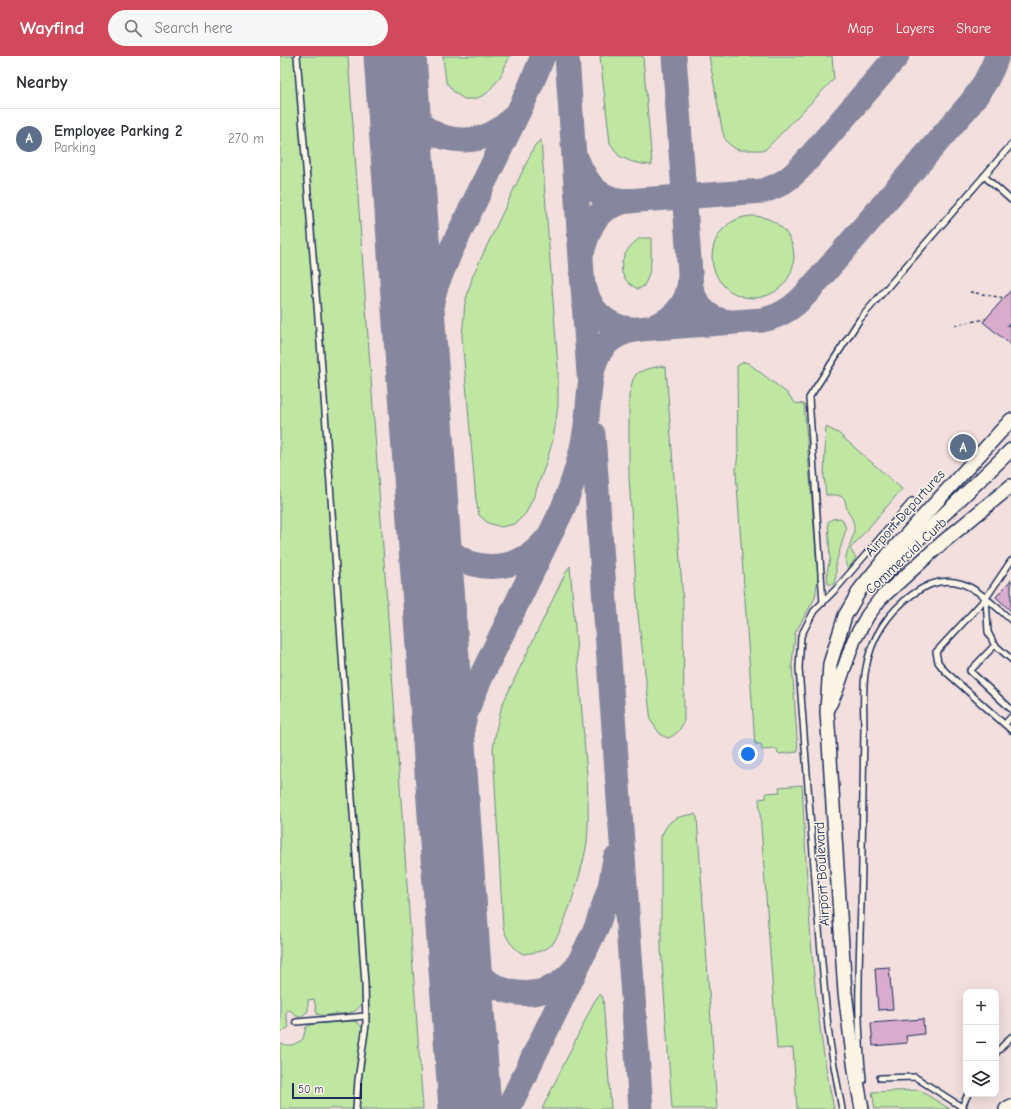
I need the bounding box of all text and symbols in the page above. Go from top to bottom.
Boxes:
search box [108,10,388,46]
text: Wayfind [20,17,84,39]
icon: search [122,17,144,39]
text: Search here [154,19,233,37]
text: Map [847,20,874,37]
text: Layers [896,20,934,37]
text: Share [956,20,991,37]
text: Nearby [16,73,67,92]
text: Employee Parking 2 [54,122,183,140]
text: A [25,131,33,146]
text: 270 m [228,131,264,146]
text: Parking [54,140,96,155]
pin: A [950,432,976,462]
street label: Airport Departures [861,466,949,560]
street label: Commercial Curb [862,514,950,598]
your location [738,744,758,764]
street label: Airport Boulevard [811,821,833,927]
map controls [963,989,999,1097]
button: + [963,989,999,1025]
button: − [963,1025,999,1061]
button: layers [963,1061,999,1097]
scale bar [292,1081,362,1100]
text: 50 m [298,1083,323,1096]

